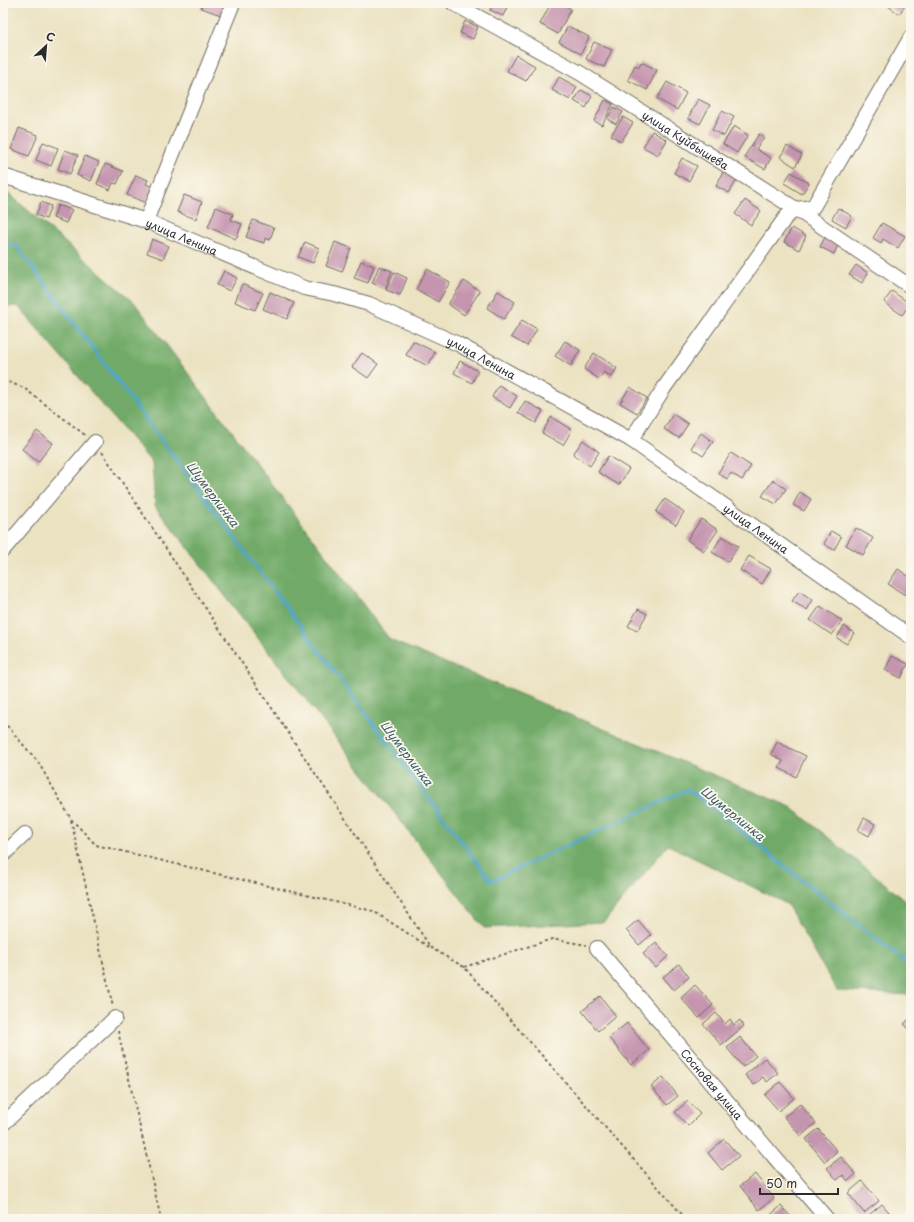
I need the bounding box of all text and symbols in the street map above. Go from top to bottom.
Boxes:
north arrow [26,26,66,66]
text: С [43,27,58,46]
street label: улица Куйбышева [639,106,733,173]
street label: улица Ленина [143,214,221,259]
street label: улица Ленина [444,332,519,383]
water label: Шумерлинка [182,458,244,531]
street label: улица Ленина [720,499,792,557]
water label: Шумерлинка [376,717,438,790]
water label: Шумерлинка [697,782,769,845]
street label: Сосновая улица [677,1044,747,1123]
scale bar [760,1170,838,1196]
text: 50 m [766,1174,797,1192]

